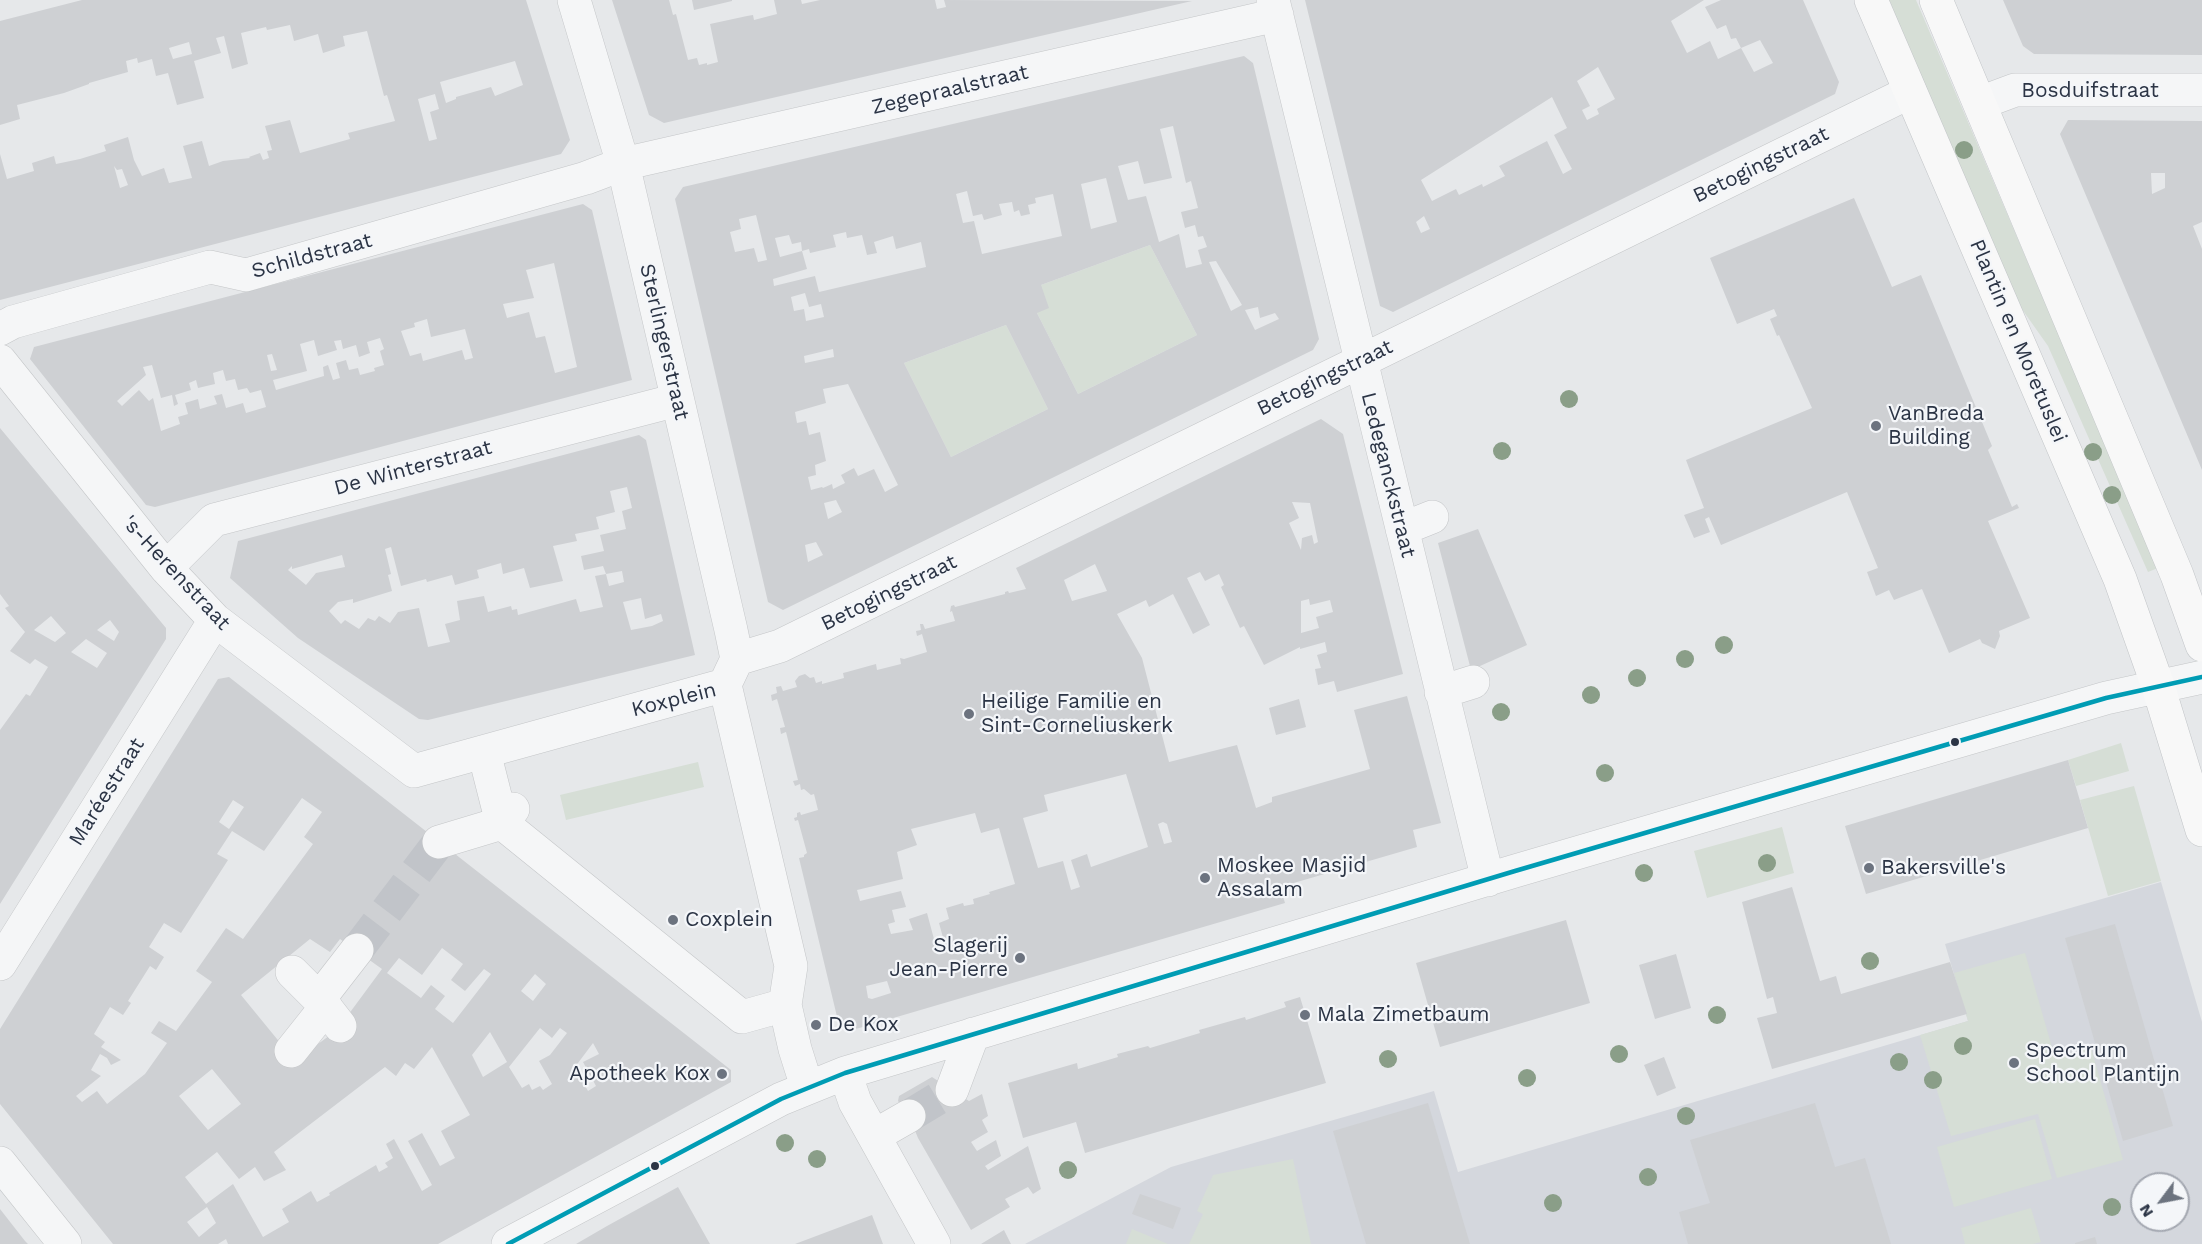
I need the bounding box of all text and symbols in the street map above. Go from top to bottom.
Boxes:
street label: Zegepraalstraat [869,60,1031,120]
street label: Bosduifstraat [2021,78,2159,104]
street label: Betogingstraat [1689,121,1833,209]
street label: Schildstraat [249,228,375,284]
street label: Plantin en Moretuslei [1964,236,2072,446]
street label: Sterlingerstraat [634,261,694,423]
street label: Betogingstraat [1253,334,1397,422]
street label: Ledeganckstraat [1355,390,1421,560]
place label: VanBreda Building [1888,401,1984,451]
marker: VanBreda Building [1869,419,1883,433]
street label: De Winterstraat [331,435,495,501]
street label: 's-Herenstraat [117,510,235,636]
street label: Betogingstraat [817,549,961,637]
street label: Koxplein [629,677,719,723]
place label: Heilige Familie en Sint-Corneliuskerk [981,689,1173,739]
marker: Heilige Familie en Sint-Corneliuskerk [962,707,976,721]
street label: Maréestraat [64,733,150,851]
unlabelled marker [1949,736,1961,748]
place label: Moskee Masjid Assalam [1217,853,1366,903]
place label: Bakersville's [1881,855,2006,881]
marker: Bakersville's [1862,861,1876,875]
marker: Moskee Masjid Assalam [1198,871,1212,885]
place label: Coxplein [685,907,773,933]
marker: Coxplein [666,913,680,927]
place label: Slagerij Jean-Pierre [889,933,1008,983]
marker: Slagerij Jean-Pierre [1013,951,1027,965]
place label: Mala Zimetbaum [1317,1002,1490,1028]
marker: Mala Zimetbaum [1298,1008,1312,1022]
place label: De Kox [828,1012,899,1038]
marker: De Kox [809,1018,823,1032]
place label: Spectrum School Plantijn [2026,1038,2180,1088]
marker: Spectrum School Plantijn [2007,1056,2021,1070]
place label: Apotheek Kox [569,1061,710,1087]
marker: Apotheek Kox [715,1067,729,1081]
unlabelled marker [649,1160,661,1172]
north arrow [2130,1172,2190,1232]
text: N [2135,1201,2157,1221]

